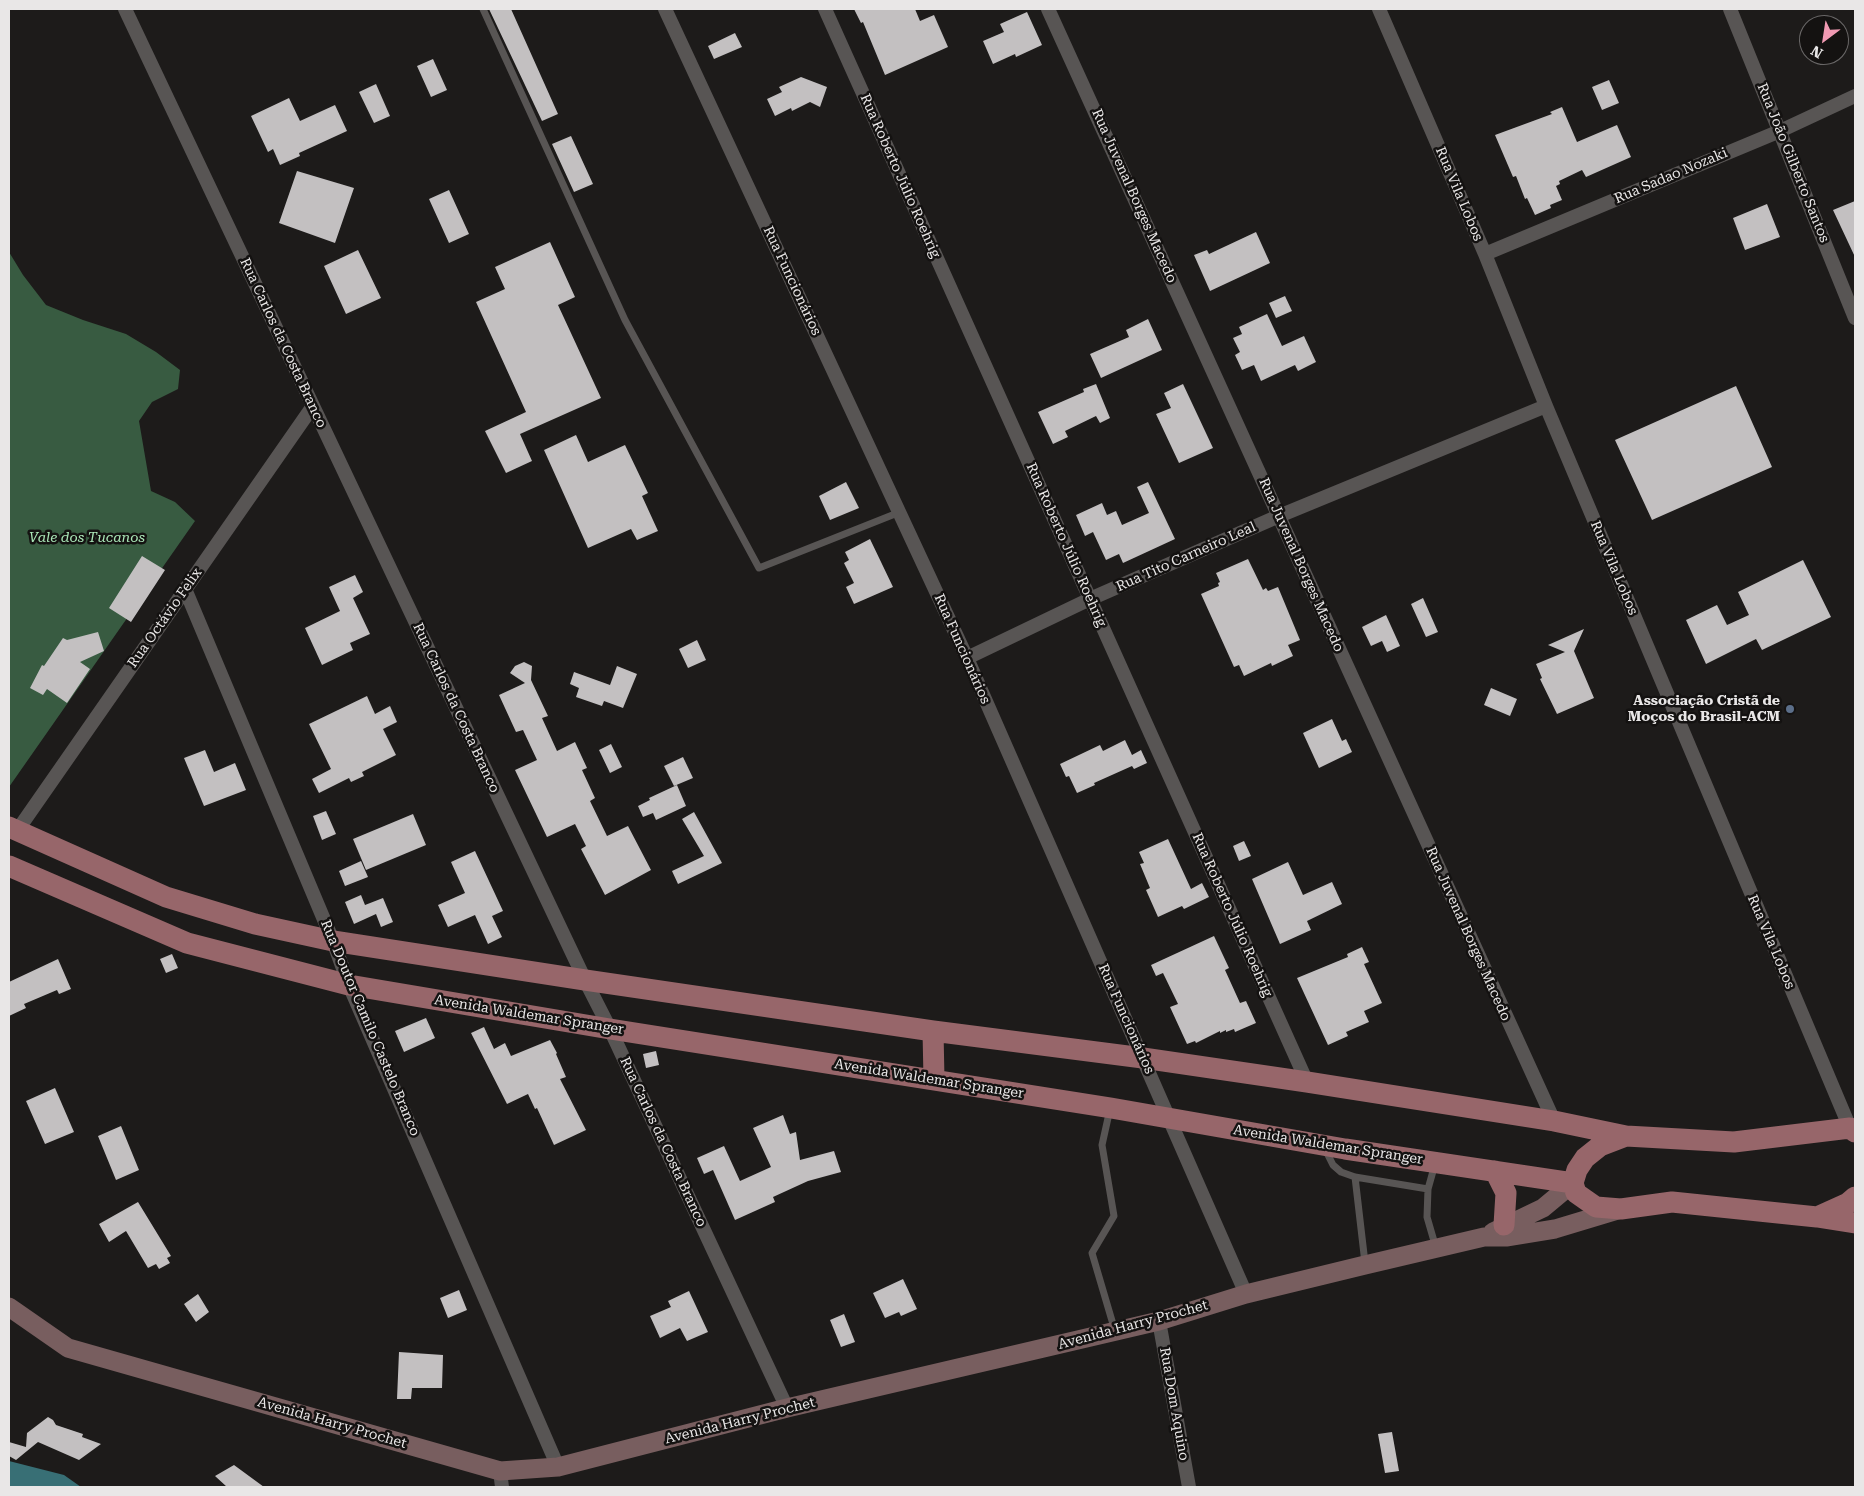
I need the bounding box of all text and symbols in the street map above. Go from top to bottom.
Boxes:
north arrow [1799,15,1849,65]
text: N [1808,42,1826,62]
street label: Rua João Gilberto Santos [1753,81,1833,245]
street label: Rua Roberto Júlio Roehrig [856,91,944,261]
street label: Rua Juvenal Borges Macedo [1088,106,1180,286]
street label: Rua Vila Lobos [1432,144,1486,244]
street label: Rua Sadao Nozaki [1612,145,1730,207]
street label: Rua Funcionários [759,224,825,338]
street label: Rua Carlos da Costa Branco [236,255,330,431]
street label: Rua Roberto Júlio Roehrig [1022,460,1110,630]
street label: Rua Juvenal Borges Macedo [1255,475,1347,655]
street label: Rua Vila Lobos [1587,518,1641,618]
street label: Rua Tito Carneiro Leal [1114,519,1258,595]
park label: Vale dos Tucanos [29,530,145,546]
street label: Rua Octávio Felix [124,565,206,671]
street label: Rua Funcionários [930,591,994,707]
street label: Rua Carlos da Costa Branco [409,620,503,796]
place label: Associação Cristã de Moços do Brasil-ACM [1628,693,1780,726]
marker: Associação Cristã de Moços do Brasil-ACM [1784,703,1796,715]
street label: Rua Roberto Júlio Roehrig [1188,830,1276,1000]
street label: Rua Juvenal Borges Macedo [1422,844,1514,1024]
street label: Rua Vila Lobos [1744,892,1798,992]
street label: Rua Doutor Camilo Castelo Branco [317,917,423,1139]
street label: Rua Funcionários [1094,961,1158,1077]
street label: Avenida Waldemar Spranger [433,992,625,1038]
street label: Rua Carlos da Costa Branco [616,1054,710,1230]
street label: Avenida Waldemar Spranger [833,1056,1025,1102]
street label: Avenida Waldemar Spranger [1232,1122,1424,1168]
street label: Avenida Harry Prochet [1056,1297,1210,1353]
street label: Rua Dom Aquino [1156,1346,1192,1462]
street label: Avenida Harry Prochet [256,1394,408,1452]
street label: Avenida Harry Prochet [663,1394,817,1448]

